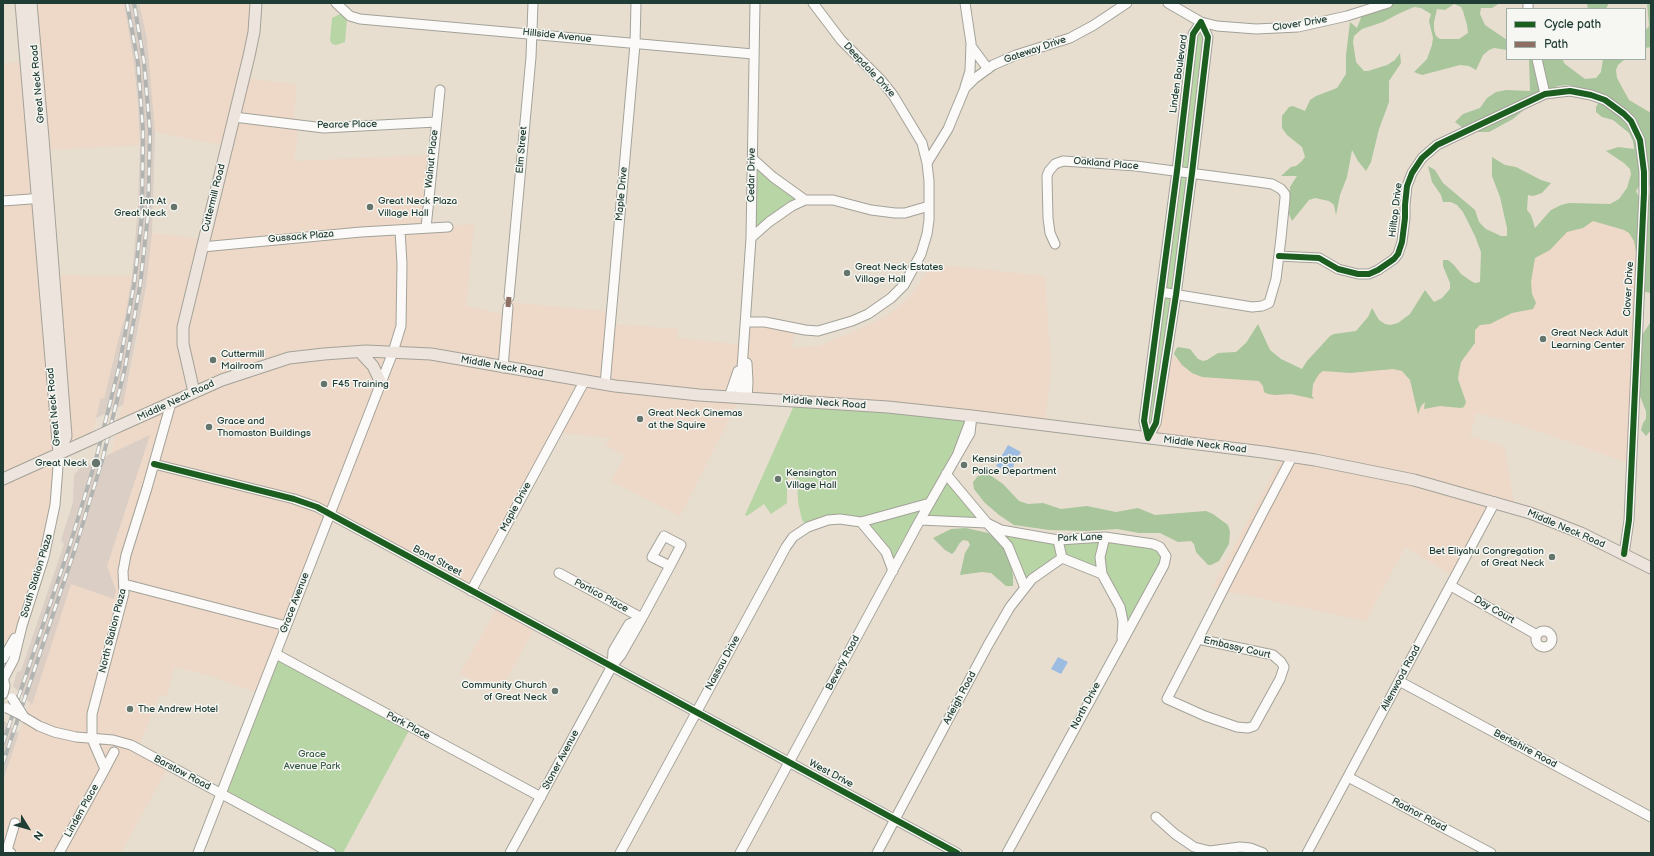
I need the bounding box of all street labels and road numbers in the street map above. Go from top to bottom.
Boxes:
street label: Clover Drive [1272,14,1328,34]
street label: Hillside Avenue [522,26,592,46]
street label: Gateway Drive [1002,34,1068,66]
street label: Linden Boulevard [1168,34,1190,114]
street label: Deepdale Drive [841,40,897,100]
street label: Great Neck Road [29,44,47,124]
street label: Pearce Place [317,118,377,132]
street label: Elm Street [514,126,530,174]
street label: Walnut Place [423,129,441,189]
street label: Cedar Drive [746,148,758,202]
street label: Oakland Place [1073,155,1139,173]
street label: Cuttermill Road [200,163,228,233]
street label: Maple Drive [614,166,630,222]
street label: Hilltop Drive [1387,182,1405,238]
street label: Gussack Plaza [268,228,334,246]
street label: Clover Drive [1622,261,1636,317]
street label: Middle Neck Road [460,354,544,380]
street label: Great Neck Road [45,367,63,447]
street label: Middle Neck Road [136,378,216,424]
street label: Middle Neck Road [782,394,866,412]
street label: Middle Neck Road [1163,434,1247,456]
street label: Maple Drive [498,480,534,534]
street label: Middle Neck Road [1525,507,1607,551]
street label: Park Lane [1057,531,1103,545]
street label: South Station Plaza [19,533,55,619]
street label: Bond Street [410,543,464,579]
street label: Grace Avenue [278,571,312,635]
street label: Portico Place [572,577,630,615]
street label: North Station Plaza [97,588,129,674]
street label: Day Court [1471,594,1517,626]
street label: Beverly Road [823,633,863,693]
street label: Nassau Drive [703,634,743,692]
street label: Embassy Court [1202,634,1272,662]
street label: Allenwood Road [1379,643,1423,713]
street label: Arleigh Road [941,669,979,727]
street label: North Drive [1069,680,1103,732]
street label: Park Place [384,709,432,743]
street label: Berkshire Road [1491,727,1559,771]
street label: Stoner Avenue [540,728,582,792]
street label: Barstow Road [151,753,213,793]
street label: West Drive [807,757,855,791]
street label: Linden Place [62,782,102,840]
street label: Radnor Road [1390,796,1448,834]

